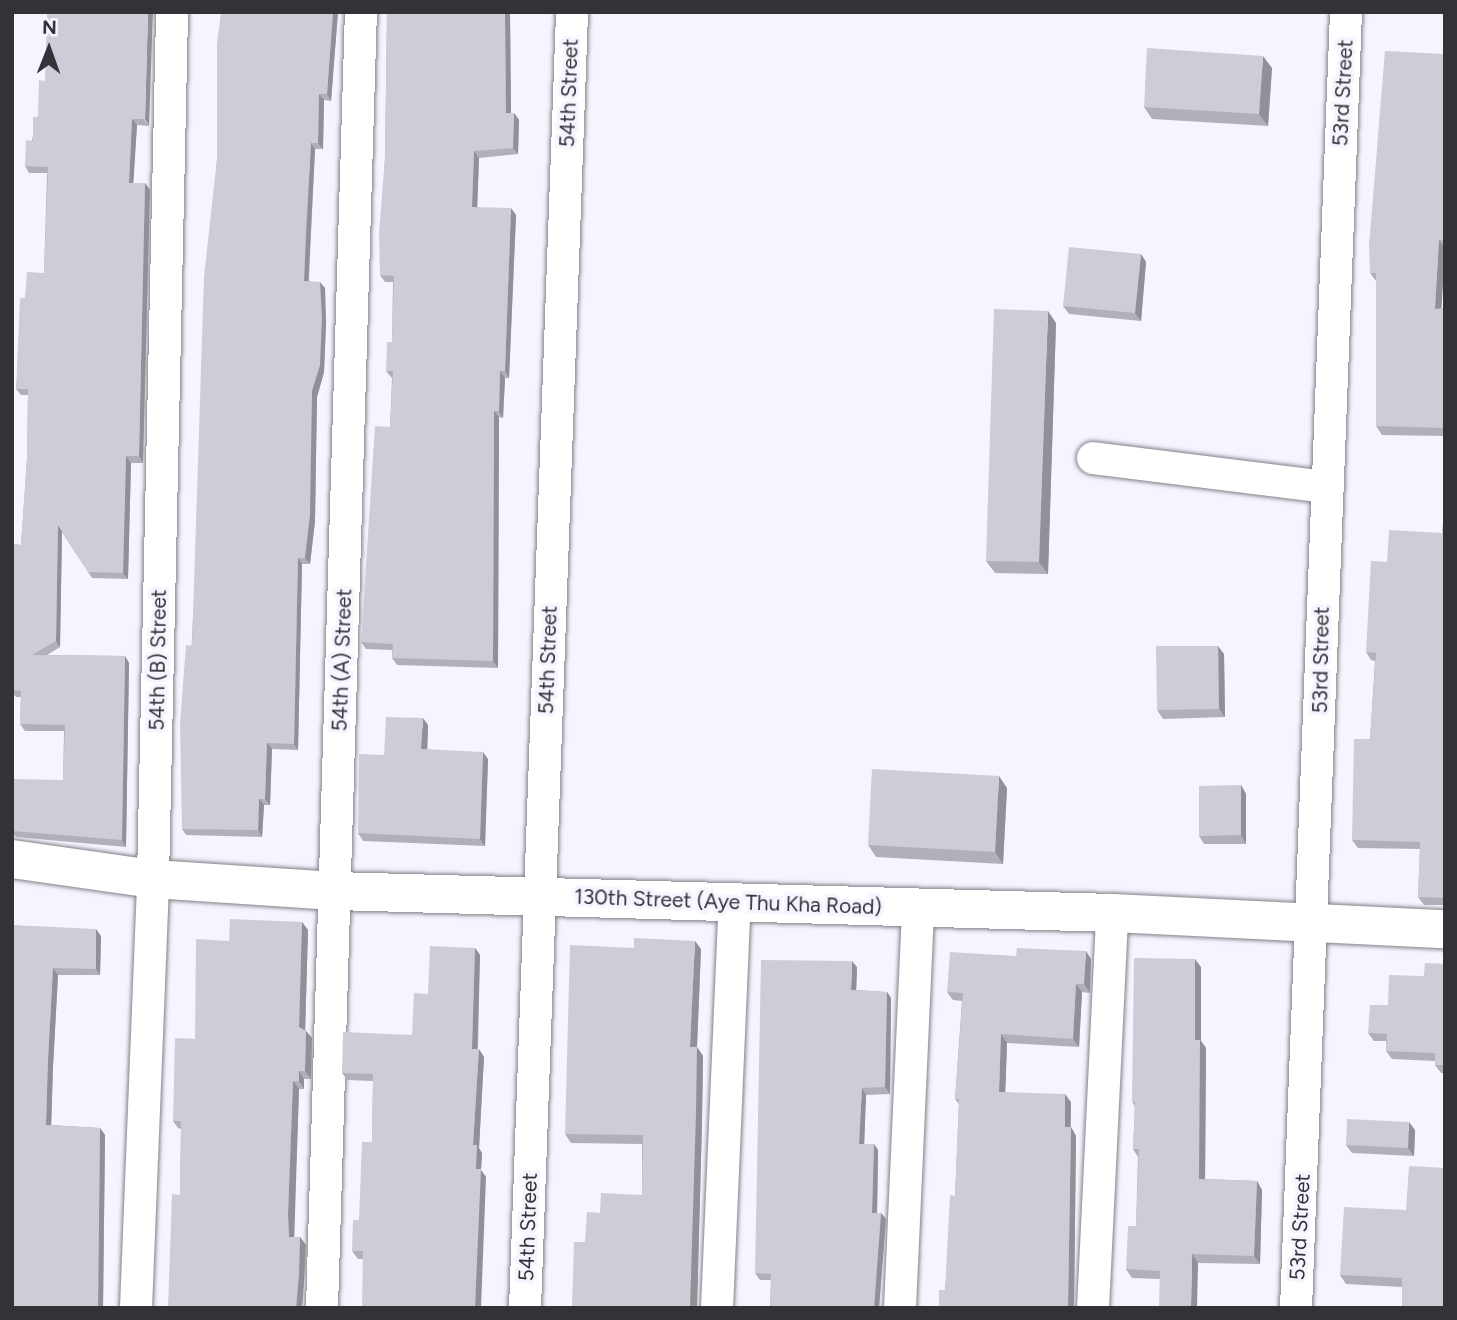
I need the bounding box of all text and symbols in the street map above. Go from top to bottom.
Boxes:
north arrow [14,14,84,84]
text: N [42,16,57,39]
street label: 54th Street [555,38,583,148]
street label: 53rd Street [1328,39,1358,147]
street label: 54th (A) Street [327,588,357,732]
street label: 54th (B) Street [144,589,172,731]
street label: 54th Street [534,605,562,715]
street label: 53rd Street [1307,606,1335,714]
street label: 130th Street (Aye Thu Kha Road) [574,884,882,920]
street label: 54th Street [514,1172,542,1282]
street label: 53rd Street [1285,1173,1315,1281]

